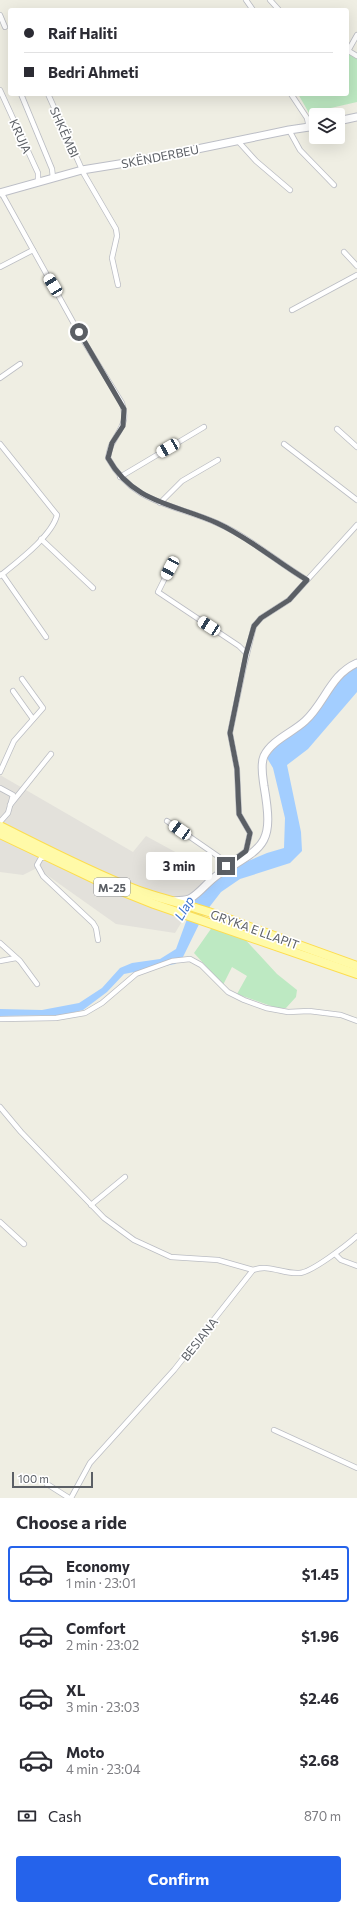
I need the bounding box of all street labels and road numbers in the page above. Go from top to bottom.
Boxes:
street label: SHKËMBI [48,105,82,159]
street label: KRUJA [6,117,35,156]
street label: SKËNDERBEU [120,142,200,170]
road number: M-25 [94,878,130,896]
street label: GRYKA E LLAPIT [209,907,301,952]
street label: BESIANA [178,1315,220,1363]

